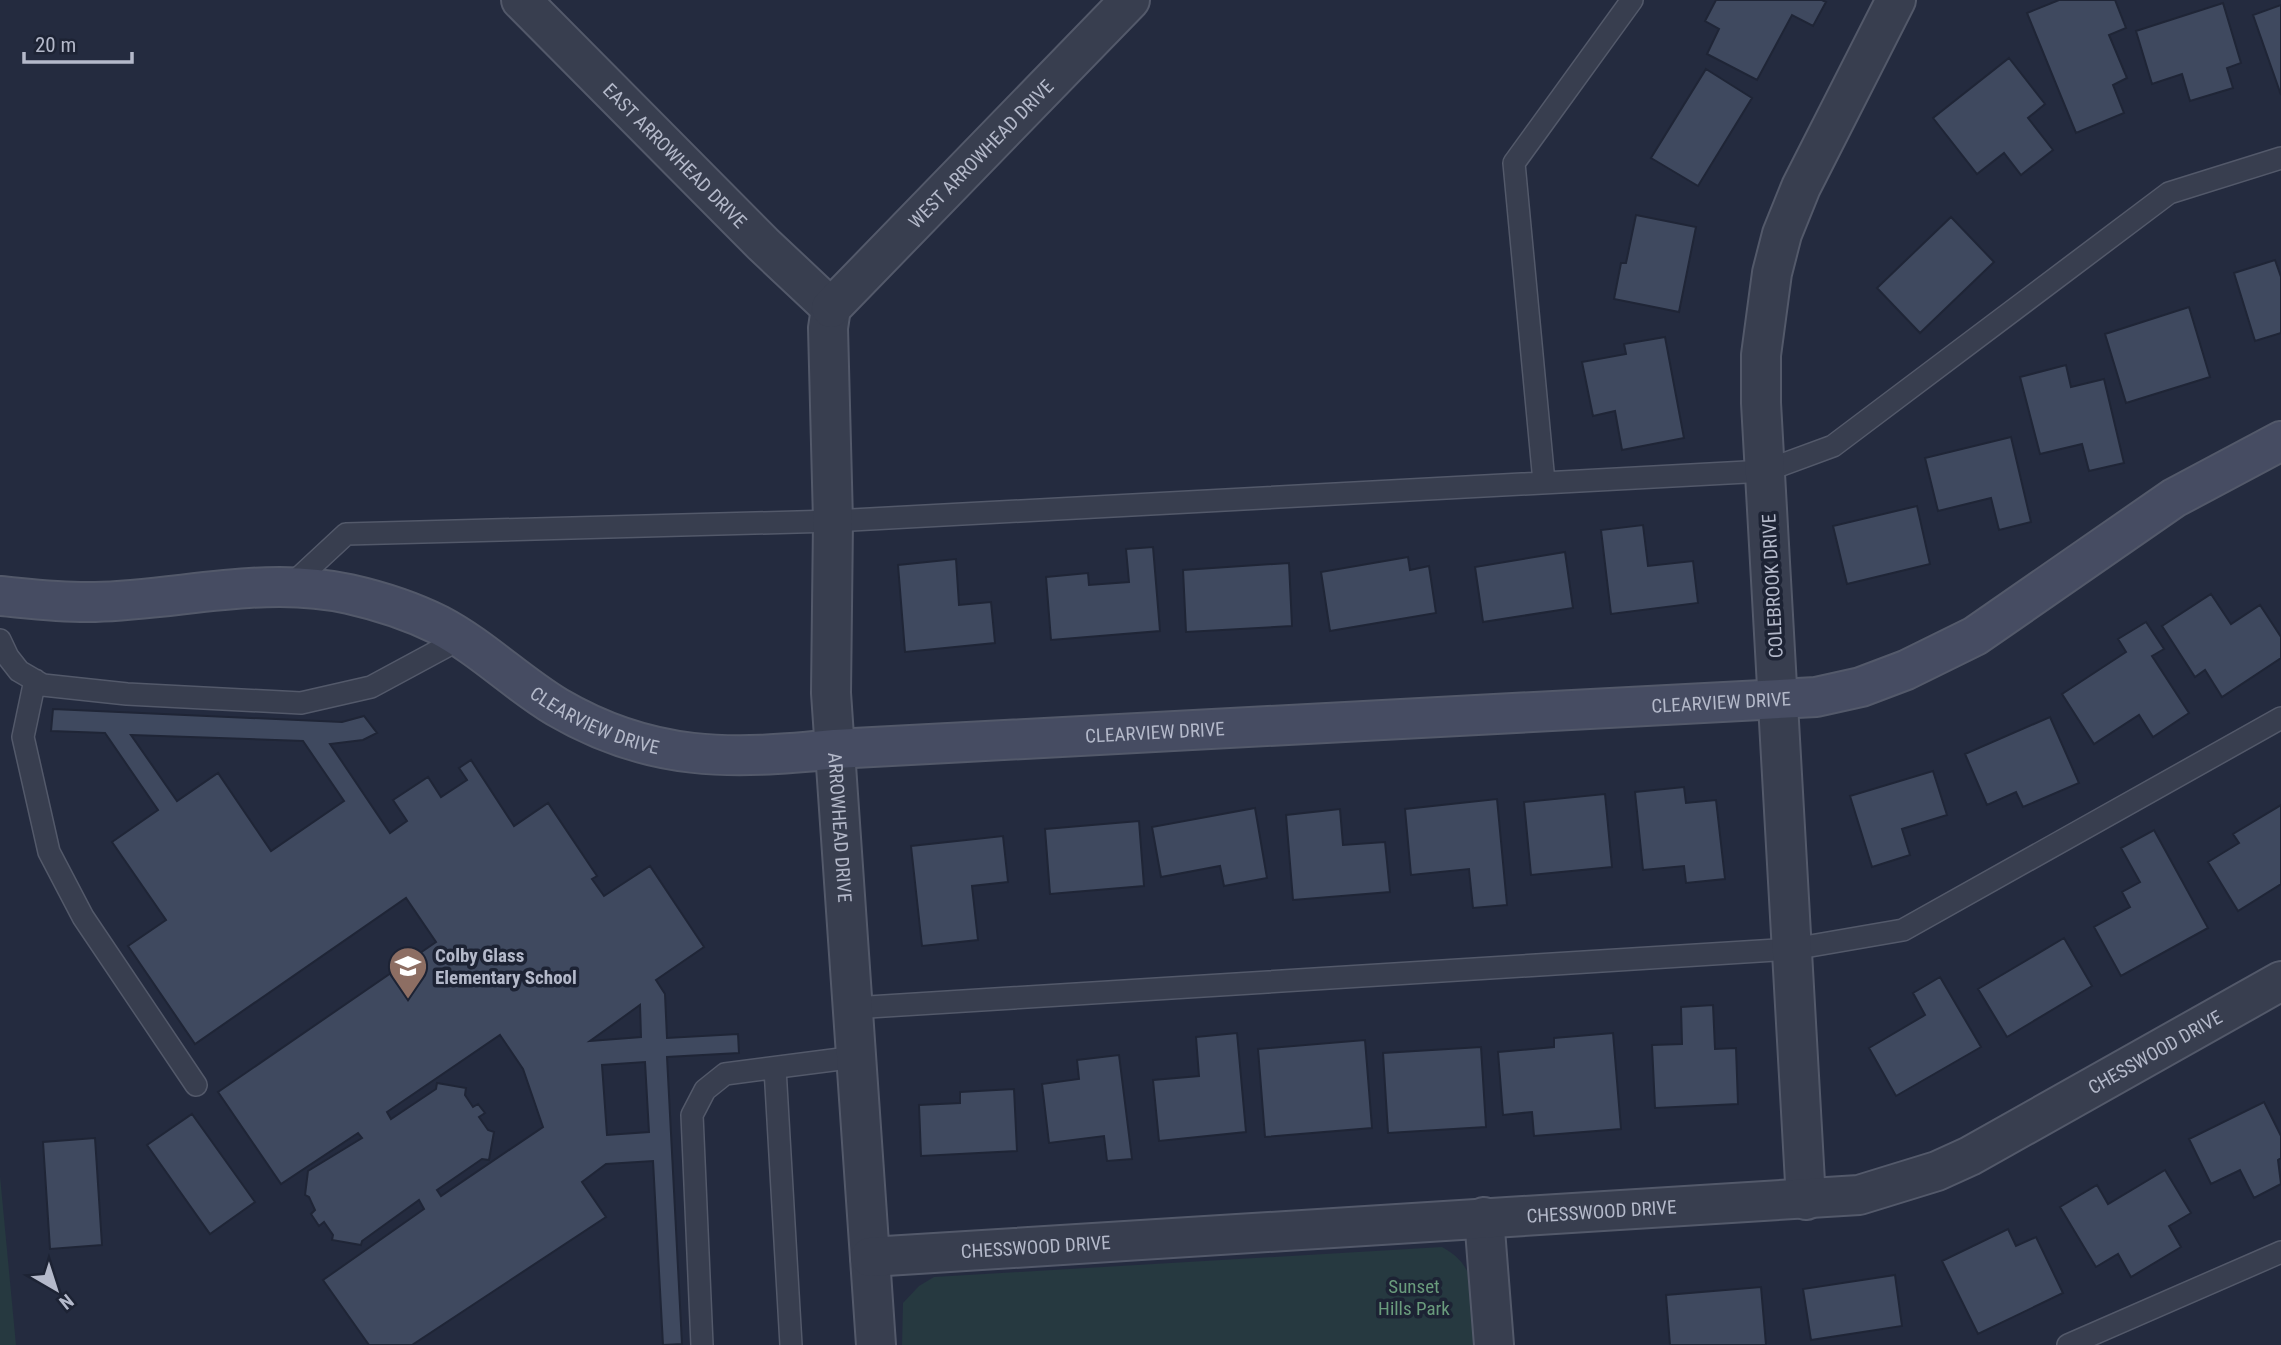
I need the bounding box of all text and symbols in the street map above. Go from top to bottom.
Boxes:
scale bar [24,21,133,65]
text: 20 m [35,33,76,57]
street label: WEST ARROWHEAD DRIVE [904,75,1058,233]
street label: EAST ARROWHEAD DRIVE [598,79,752,233]
street label: COLEBROOK DRIVE [1757,513,1788,659]
street label: CLEARVIEW DRIVE [526,682,661,759]
street label: CLEARVIEW DRIVE [1651,687,1792,718]
street label: CLEARVIEW DRIVE [1085,717,1225,748]
street label: ARROWHEAD DRIVE [823,752,856,903]
place label: Colby Glass Elementary School [435,944,577,989]
school or university icon: Colby Glass Elementary School [387,945,429,1000]
street label: CHESSWOOD DRIVE [2084,1006,2226,1099]
street label: CHESSWOOD DRIVE [1526,1195,1677,1228]
street label: CHESSWOOD DRIVE [960,1231,1111,1263]
north arrow [21,1254,91,1324]
park label: Sunset Hills Park [1378,1275,1450,1320]
text: N [55,1289,78,1314]

